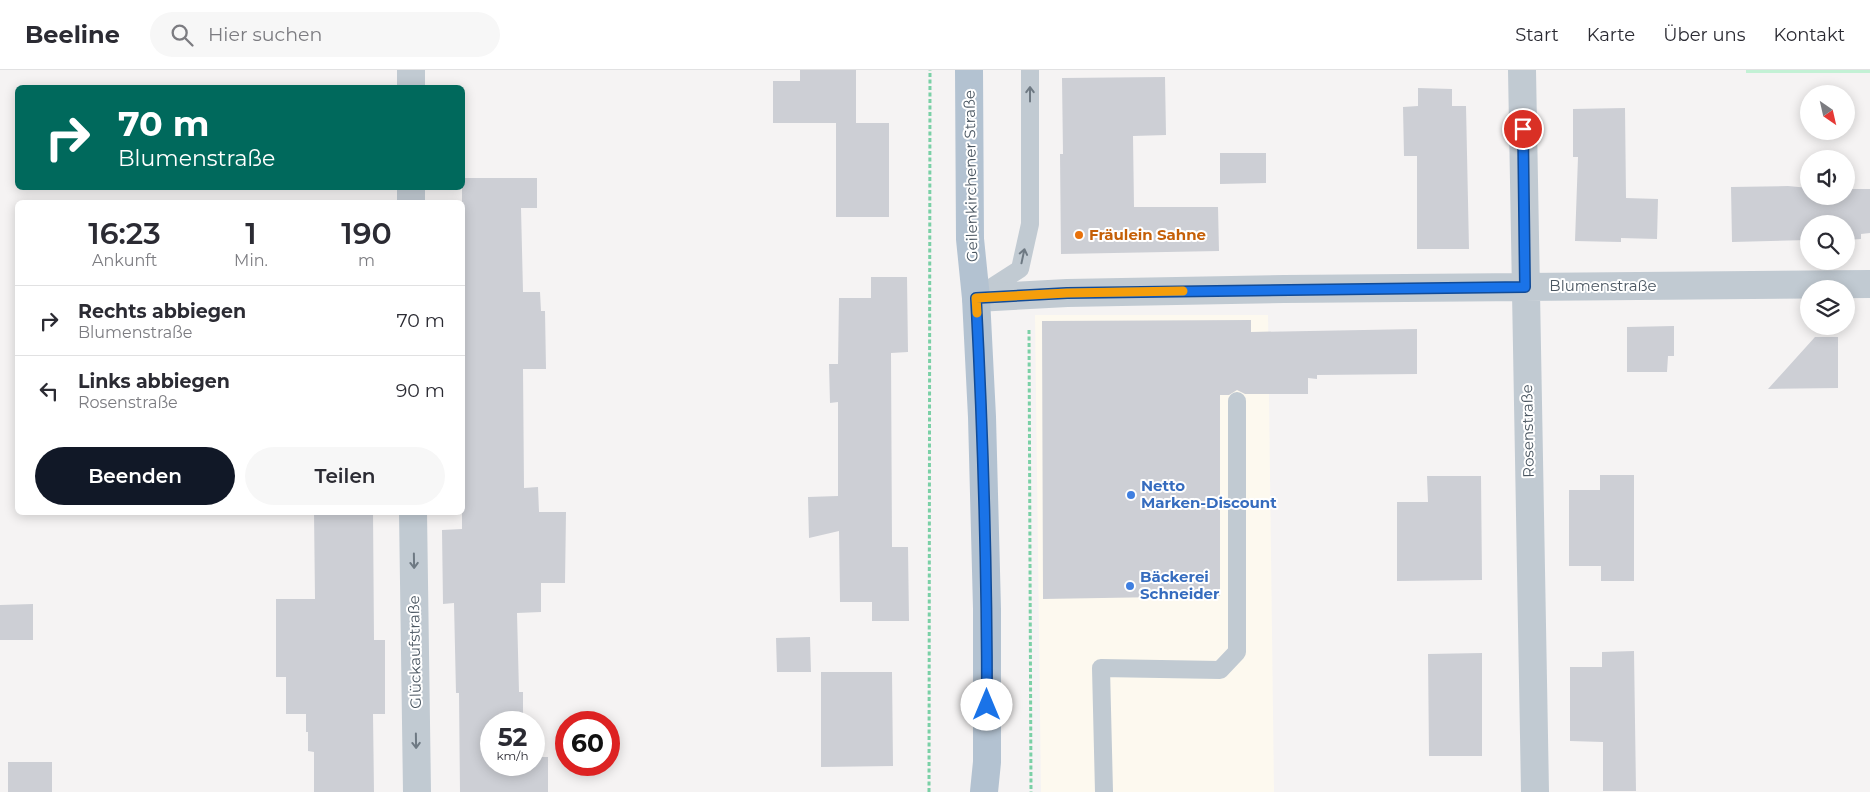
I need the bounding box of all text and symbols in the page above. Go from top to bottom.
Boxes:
search box [150,12,500,57]
text: Beeline [25,20,120,49]
icon: search [168,21,196,49]
text: Hier suchen [208,23,322,46]
text: Start [1515,24,1559,46]
text: Karte [1587,24,1635,46]
text: Über uns [1663,24,1746,46]
text: Kontakt [1774,24,1845,46]
north arrow [1800,85,1855,140]
map controls [1800,85,1855,335]
one-way arrow [1025,86,1035,102]
street label: Geilenkirchener Straße [959,90,982,262]
text: 70 m [118,102,209,145]
icon: right [35,105,100,170]
pin [1502,108,1544,150]
icon: arrive [1509,115,1537,143]
text: Blumenstraße [118,145,275,172]
button: sound [1800,150,1855,205]
text: 16:23 [88,215,161,252]
text: 1 [245,215,257,252]
text: 190 [341,215,392,252]
button: search [1800,215,1855,270]
place label: Fräulein Sahne [1089,225,1206,244]
marker: Fräulein Sahne [1073,229,1085,241]
one-way arrow [1019,248,1028,264]
text: Ankunft [92,251,157,270]
text: Min. [234,251,268,270]
text: m [358,251,375,270]
street label: Blumenstraße [1549,276,1657,295]
button: layers [1800,280,1855,335]
text: Rechts abbiegen [78,300,246,323]
icon: right [35,307,63,335]
text: 70 m [396,309,445,332]
text: Blumenstraße [78,323,192,342]
text: Links abbiegen [78,370,230,393]
icon: left [35,377,63,405]
text: 90 m [396,379,445,402]
street label: Rosenstraße [1517,384,1538,478]
text: Rosenstraße [78,393,178,412]
button: Beenden [35,447,235,505]
button: Teilen [245,447,445,505]
place label: Netto Marken-Discount [1141,476,1277,512]
marker: Netto Marken-Discount [1125,489,1137,501]
one-way arrow [409,552,419,569]
place label: Bäckerei Schneider [1140,567,1220,603]
marker: Bäckerei Schneider [1124,580,1136,592]
street label: Glückaufstraße [404,595,425,709]
position arrow [960,678,1012,730]
speed limit sign: 60 [555,711,620,776]
text: 52 [498,722,527,752]
one-way arrow [411,732,421,749]
text: km/h [496,748,529,763]

